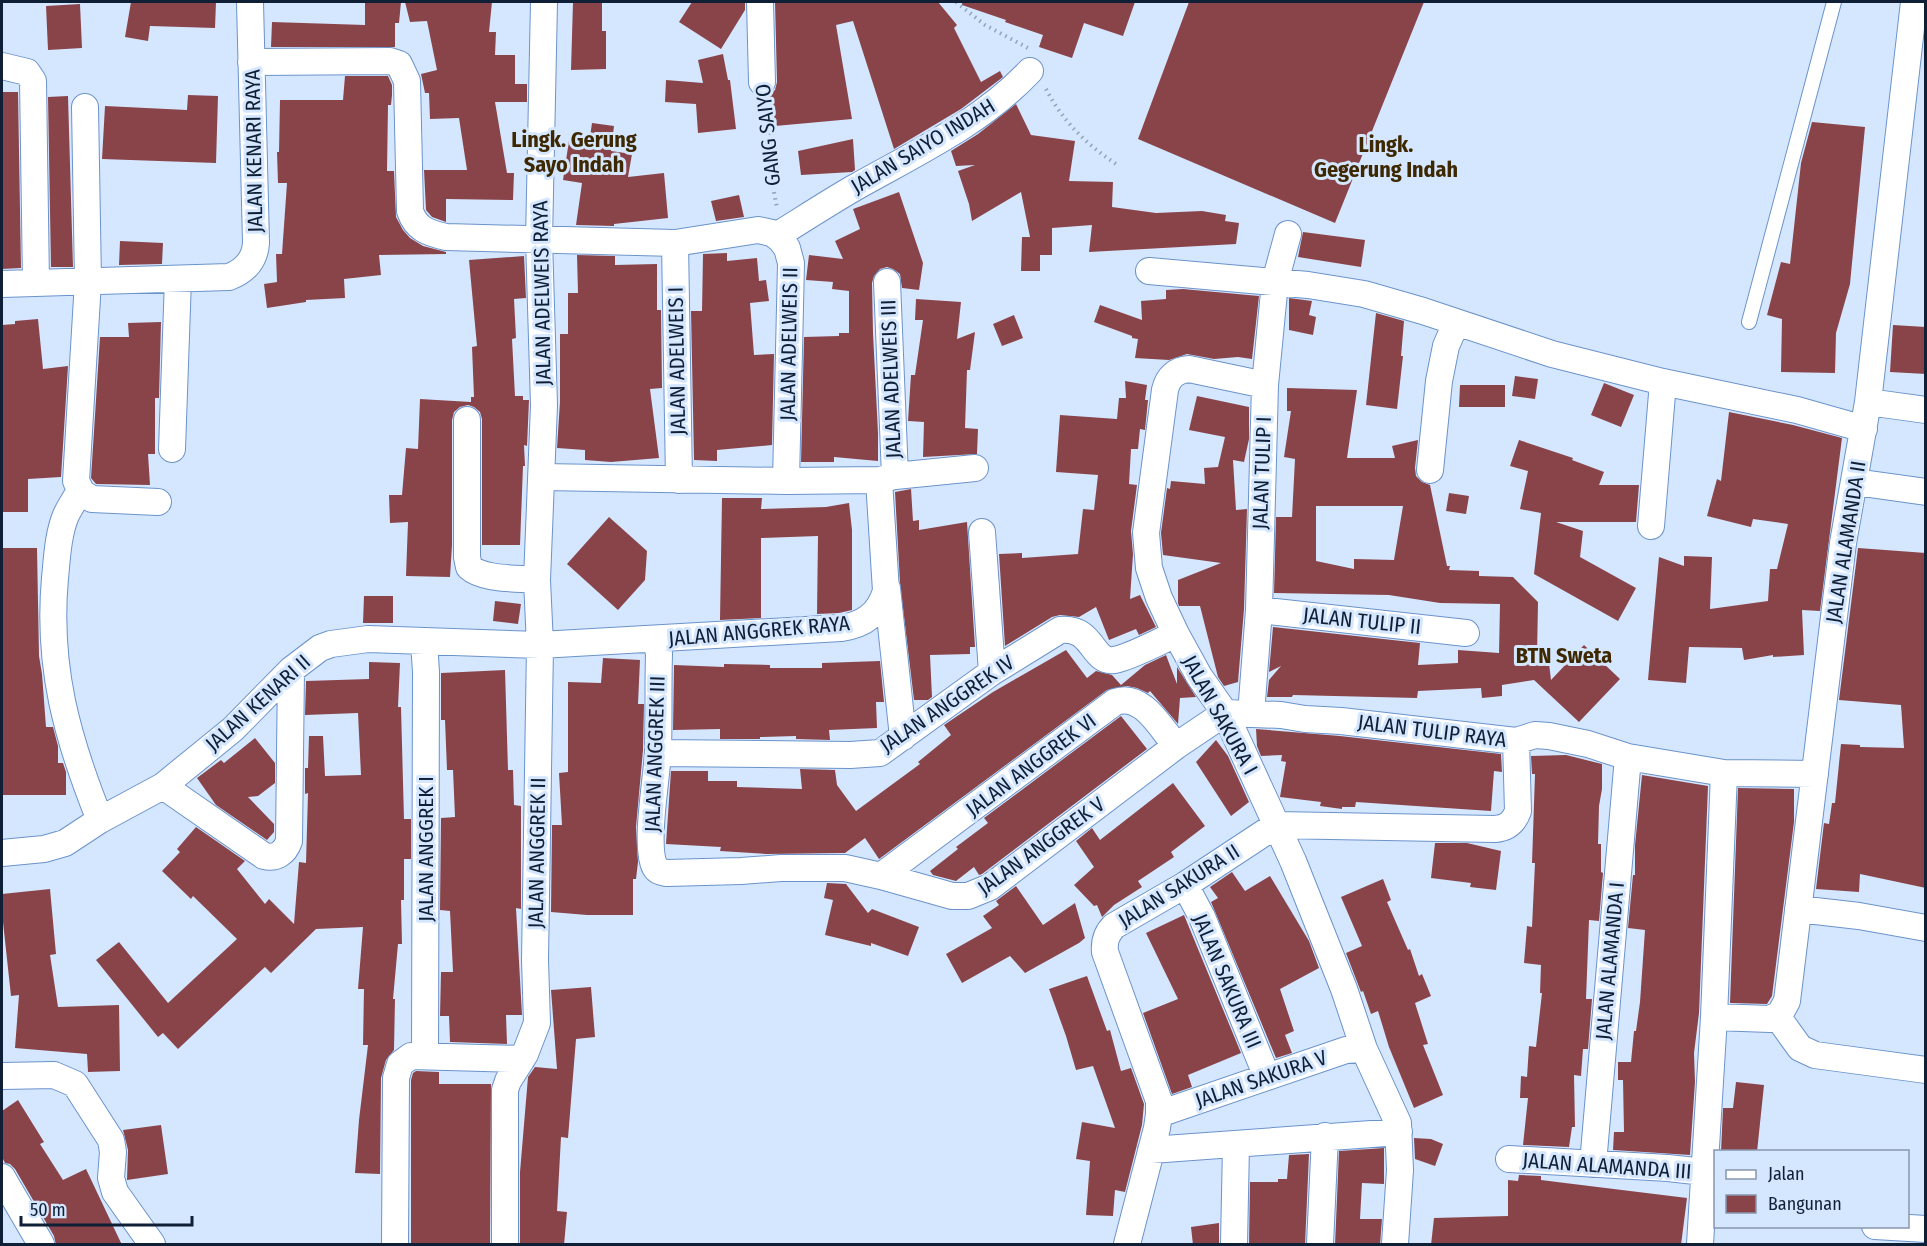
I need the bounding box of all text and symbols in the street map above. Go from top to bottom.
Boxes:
street label: JALAN KENARI RAYA [240,69,268,233]
street label: GANG SAIYO [750,83,786,187]
street label: JALAN SAIYO INDAH [846,93,1000,199]
district label: Lingk. Gerung Sayo Indah [511,126,637,178]
district label: Lingk. Gegerung Indah [1314,131,1458,183]
street label: JALAN ADELWEIS RAYA [527,200,557,386]
street label: JALAN ADELWEIS II [775,267,803,421]
street label: JALAN ADELWEIS I [663,287,691,435]
street label: JALAN ADELWEIS III [875,299,907,459]
street label: JALAN TULIP I [1247,416,1277,530]
street label: JALAN ALAMANDA II [1820,459,1872,625]
street label: JALAN TULIP II [1302,602,1422,640]
street label: JALAN ANGGREK RAYA [667,610,851,652]
district label: BTN Sweta [1516,642,1612,669]
street label: JALAN KENARI II [200,649,316,757]
street label: JALAN ANGGREK IV [875,649,1019,758]
street label: JALAN SAKURA I [1177,651,1263,779]
street label: JALAN ANGGREK III [639,675,671,833]
street label: JALAN ANGGREK VI [961,708,1101,822]
street label: JALAN TULIP RAYA [1356,709,1508,753]
street label: JALAN ANGGREK I [413,776,439,922]
street label: JALAN ANGGREK II [523,777,551,929]
street label: JALAN ANGGREK V [972,791,1110,901]
street label: JALAN SAKURA II [1114,838,1244,934]
street label: JALAN ALAMANDA I [1590,881,1630,1041]
street label: JALAN SAKURA III [1187,910,1267,1052]
street label: JALAN SAKURA V [1192,1044,1331,1114]
street label: JALAN ALAMANDA III [1522,1147,1692,1185]
legend [1714,1150,1909,1228]
text: Jalan [1768,1163,1805,1185]
scale bar [21,1189,192,1227]
text: Bangunan [1768,1193,1842,1215]
text: 50 m [30,1199,66,1221]

